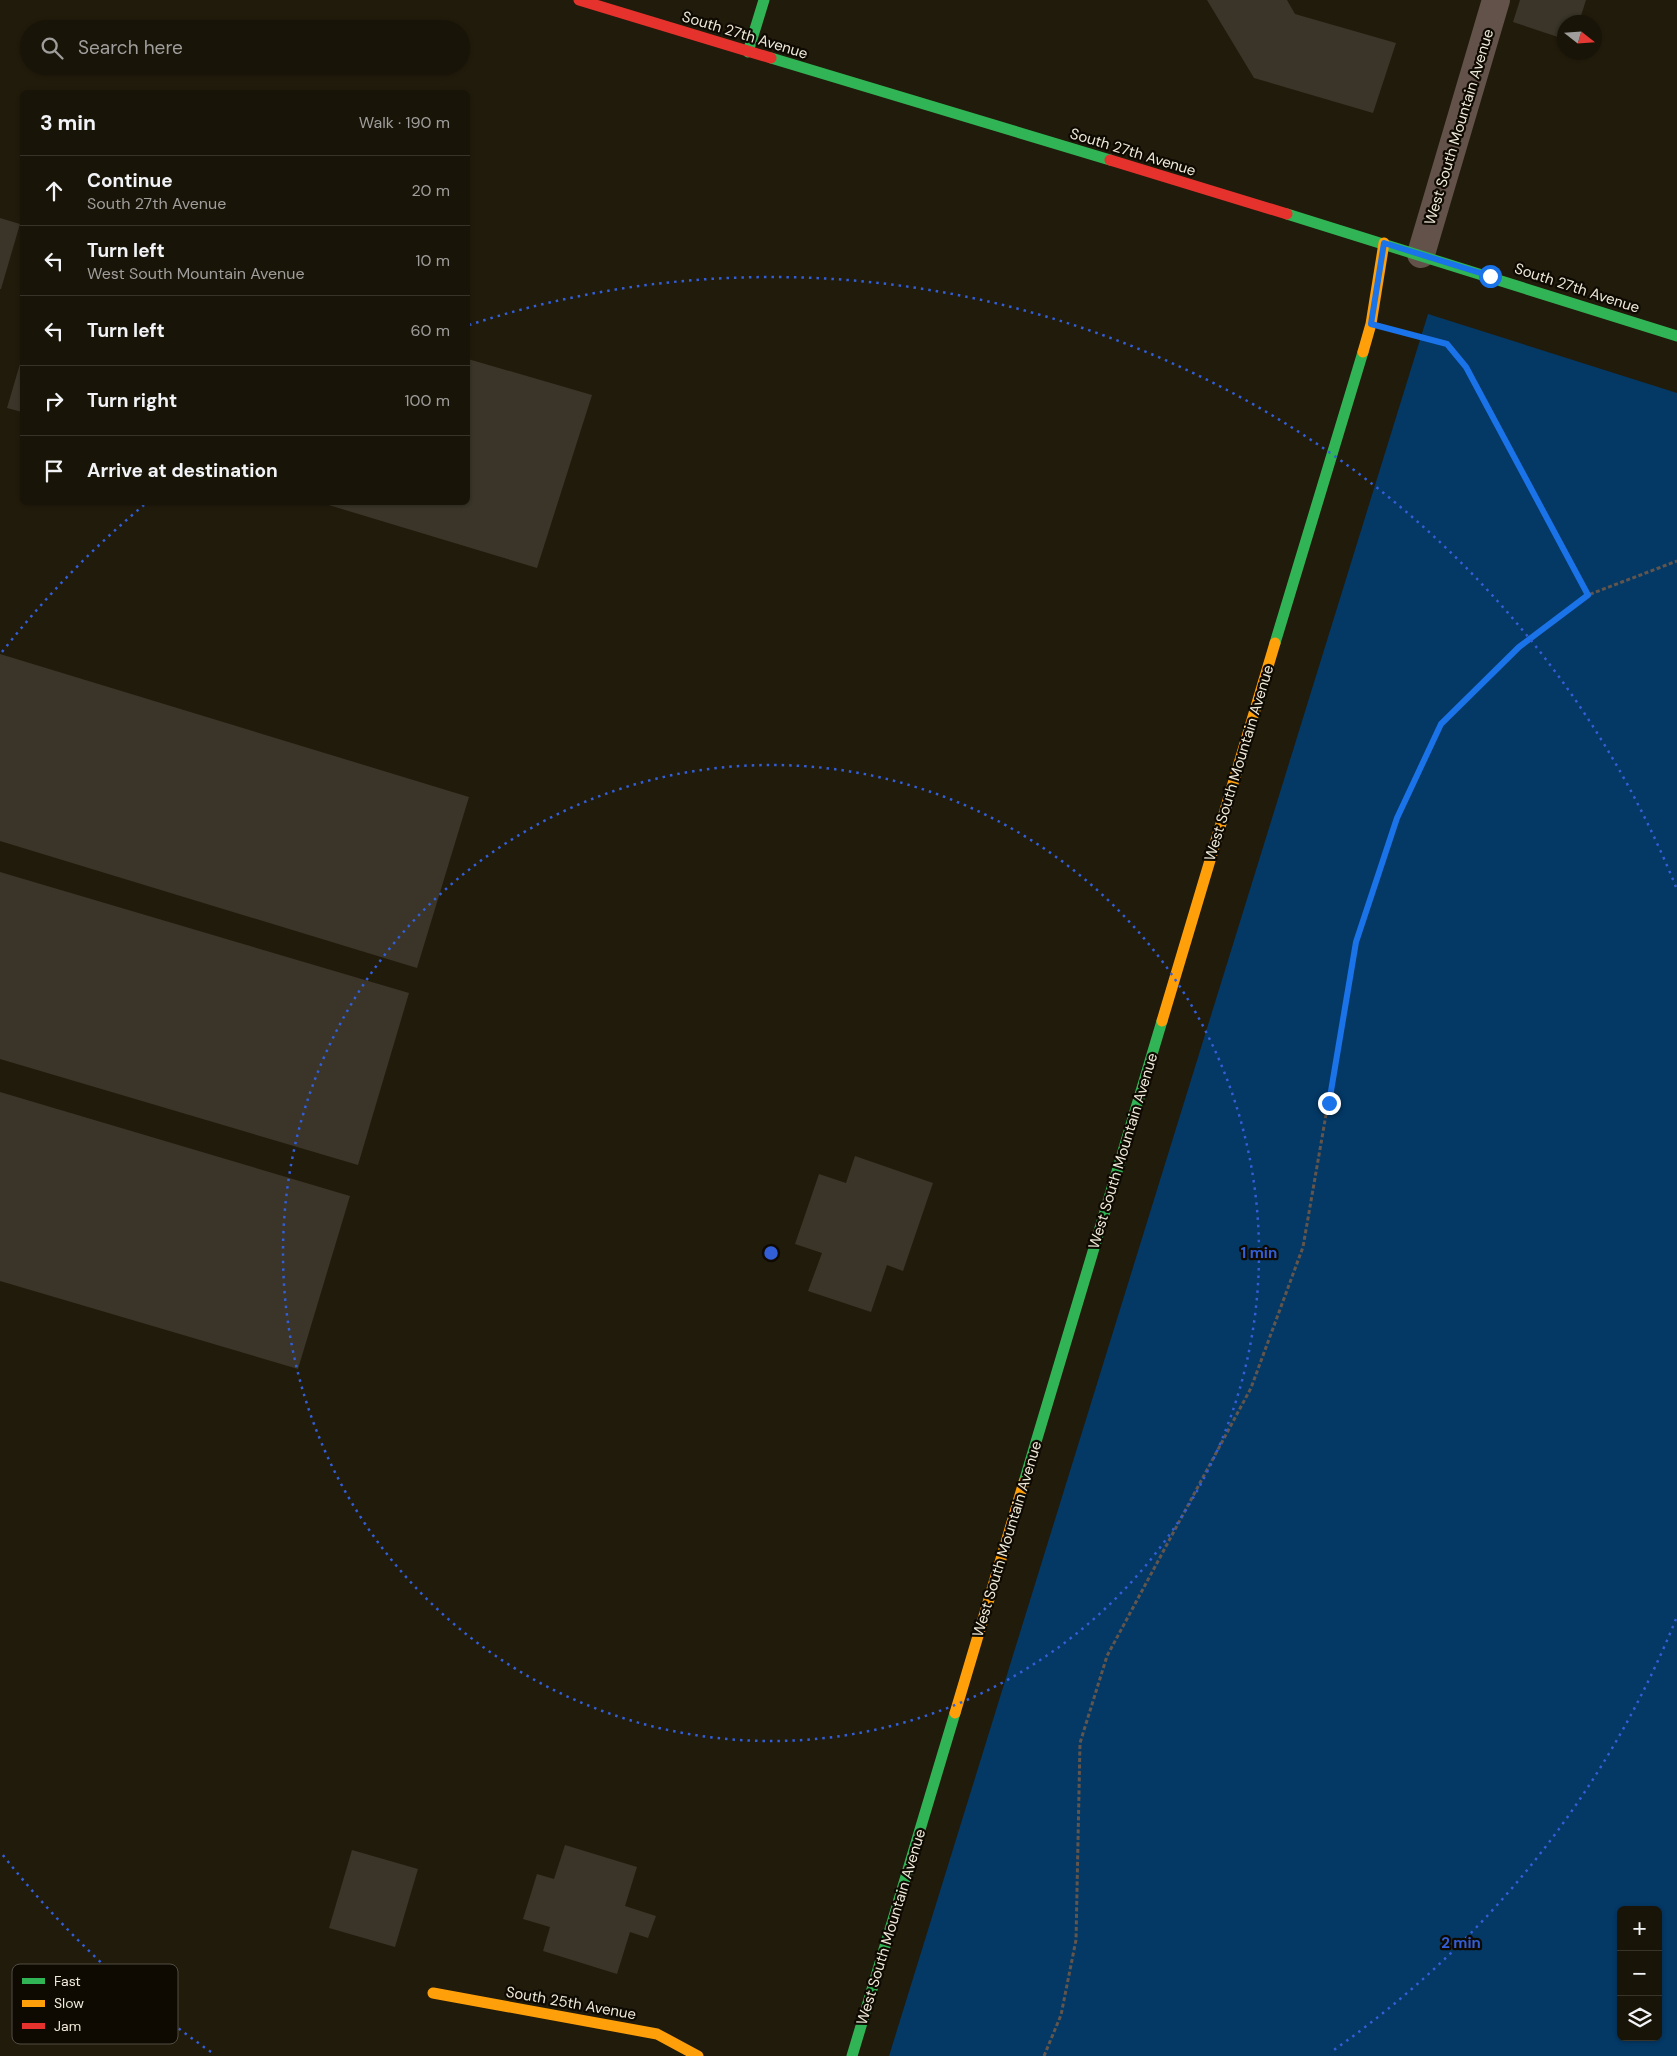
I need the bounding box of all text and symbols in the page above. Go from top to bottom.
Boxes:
street label: South 27th Avenue [680,6,810,64]
north arrow [1557,15,1602,60]
search box [20,20,470,75]
street label: West South Mountain Avenue [1420,27,1498,227]
icon: search [38,34,66,62]
text: Search here [78,35,183,60]
text: 3 min [40,109,96,137]
text: Walk · 190 m [359,112,450,133]
street label: South 27th Avenue [1068,123,1198,181]
text: Continue [87,168,173,193]
icon: ahead [40,177,68,205]
text: 20 m [411,180,450,201]
text: South 27th Avenue [87,193,226,214]
text: Turn left [87,238,165,263]
icon: left [40,247,68,275]
text: 10 m [416,250,450,271]
street label: South 27th Avenue [1512,258,1642,318]
text: West South Mountain Avenue [87,263,305,284]
route start [1479,265,1502,288]
icon: left [40,317,68,345]
text: Turn left [87,318,165,343]
text: 60 m [410,320,450,341]
icon: right [40,387,68,415]
text: Turn right [87,388,177,413]
text: 100 m [405,390,450,411]
icon: arrive [40,457,68,485]
text: Arrive at destination [87,458,278,483]
street label: West South Mountain Avenue [1200,663,1278,863]
street label: West South Mountain Avenue [1084,1051,1162,1251]
route end [1318,1092,1341,1115]
text: 1 min [1241,1243,1277,1263]
centre of rings [762,1244,780,1262]
street label: West South Mountain Avenue [968,1439,1046,1639]
street label: West South Mountain Avenue [852,1827,930,2027]
map controls [1617,1906,1662,2041]
button: + [1617,1906,1662,1951]
text: 2 min [1441,1933,1481,1953]
button: − [1617,1951,1662,1996]
legend [12,1964,178,2044]
text: Fast [54,1972,81,1990]
street label: South 25th Avenue [504,1982,638,2024]
text: Slow [54,1994,84,2012]
button: layers [1617,1996,1662,2041]
text: Jam [54,2017,81,2035]

